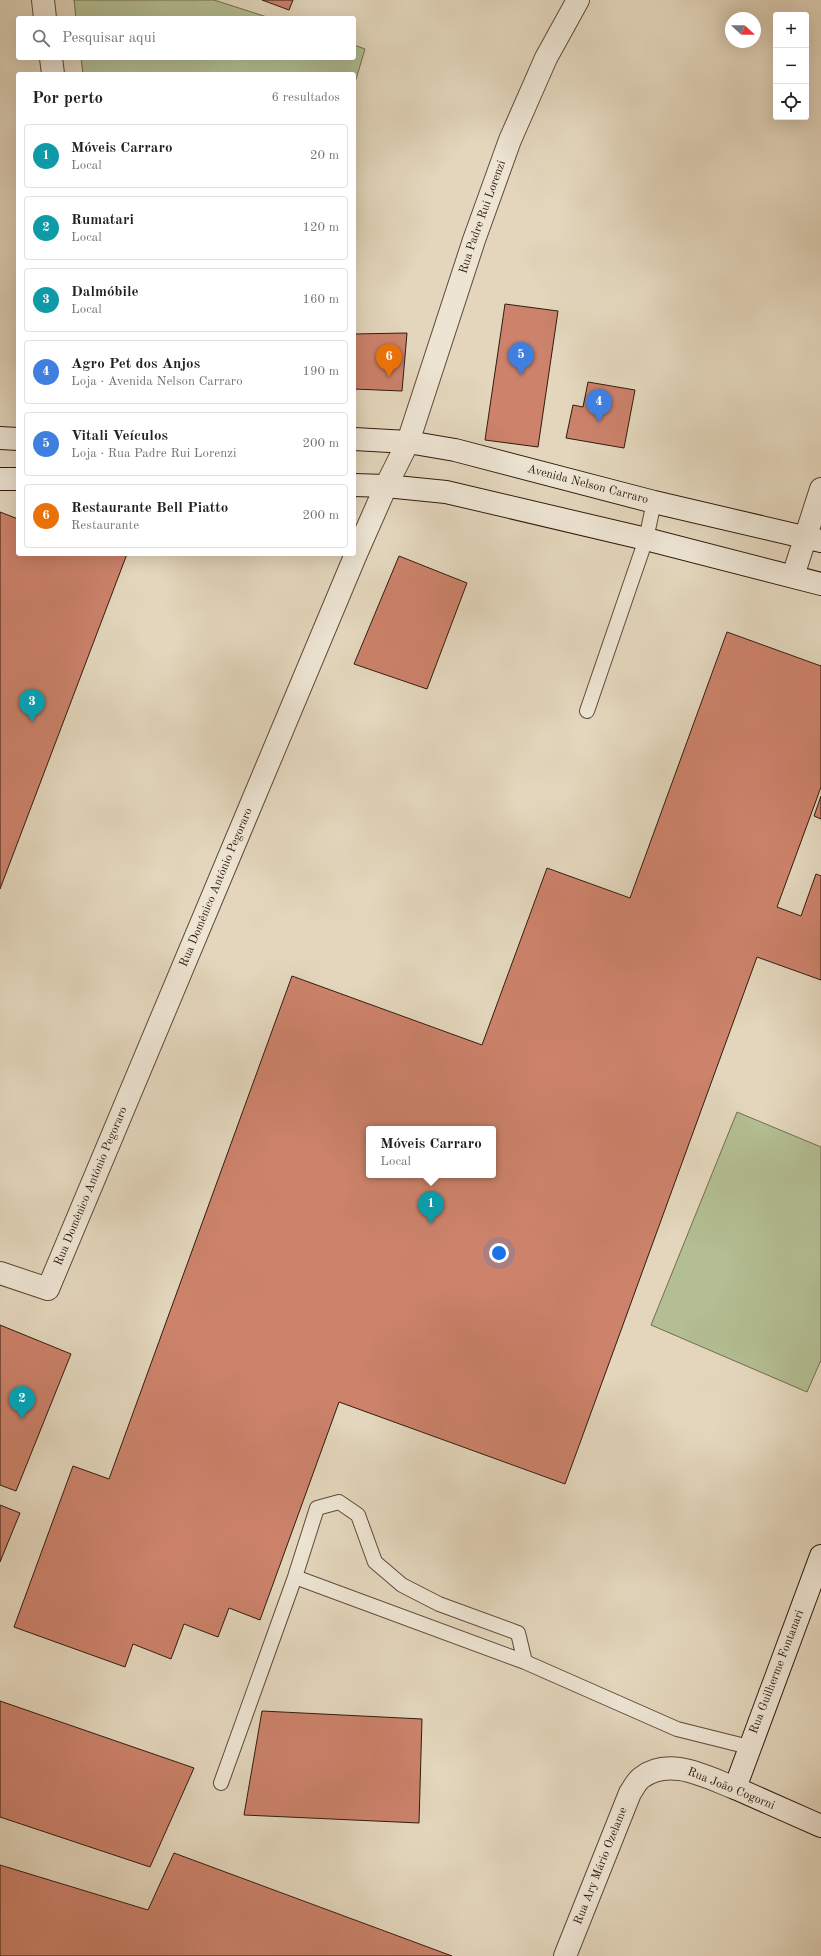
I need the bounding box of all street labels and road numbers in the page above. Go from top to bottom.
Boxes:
street label: Rua Padre Rui Lorenzi [457,159,508,275]
street label: Avenida Nelson Carraro [526,463,650,506]
street label: Rua Domênico Antônio Pegoraro [178,806,255,969]
street label: Rua Domênico Antônio Pegoraro [52,1105,130,1267]
street label: Rua Guilherme Fontanari [748,1608,806,1736]
street label: Rua João Cogorni [686,1766,776,1812]
street label: Rua Ary Mário Ozelame [572,1805,630,1926]

